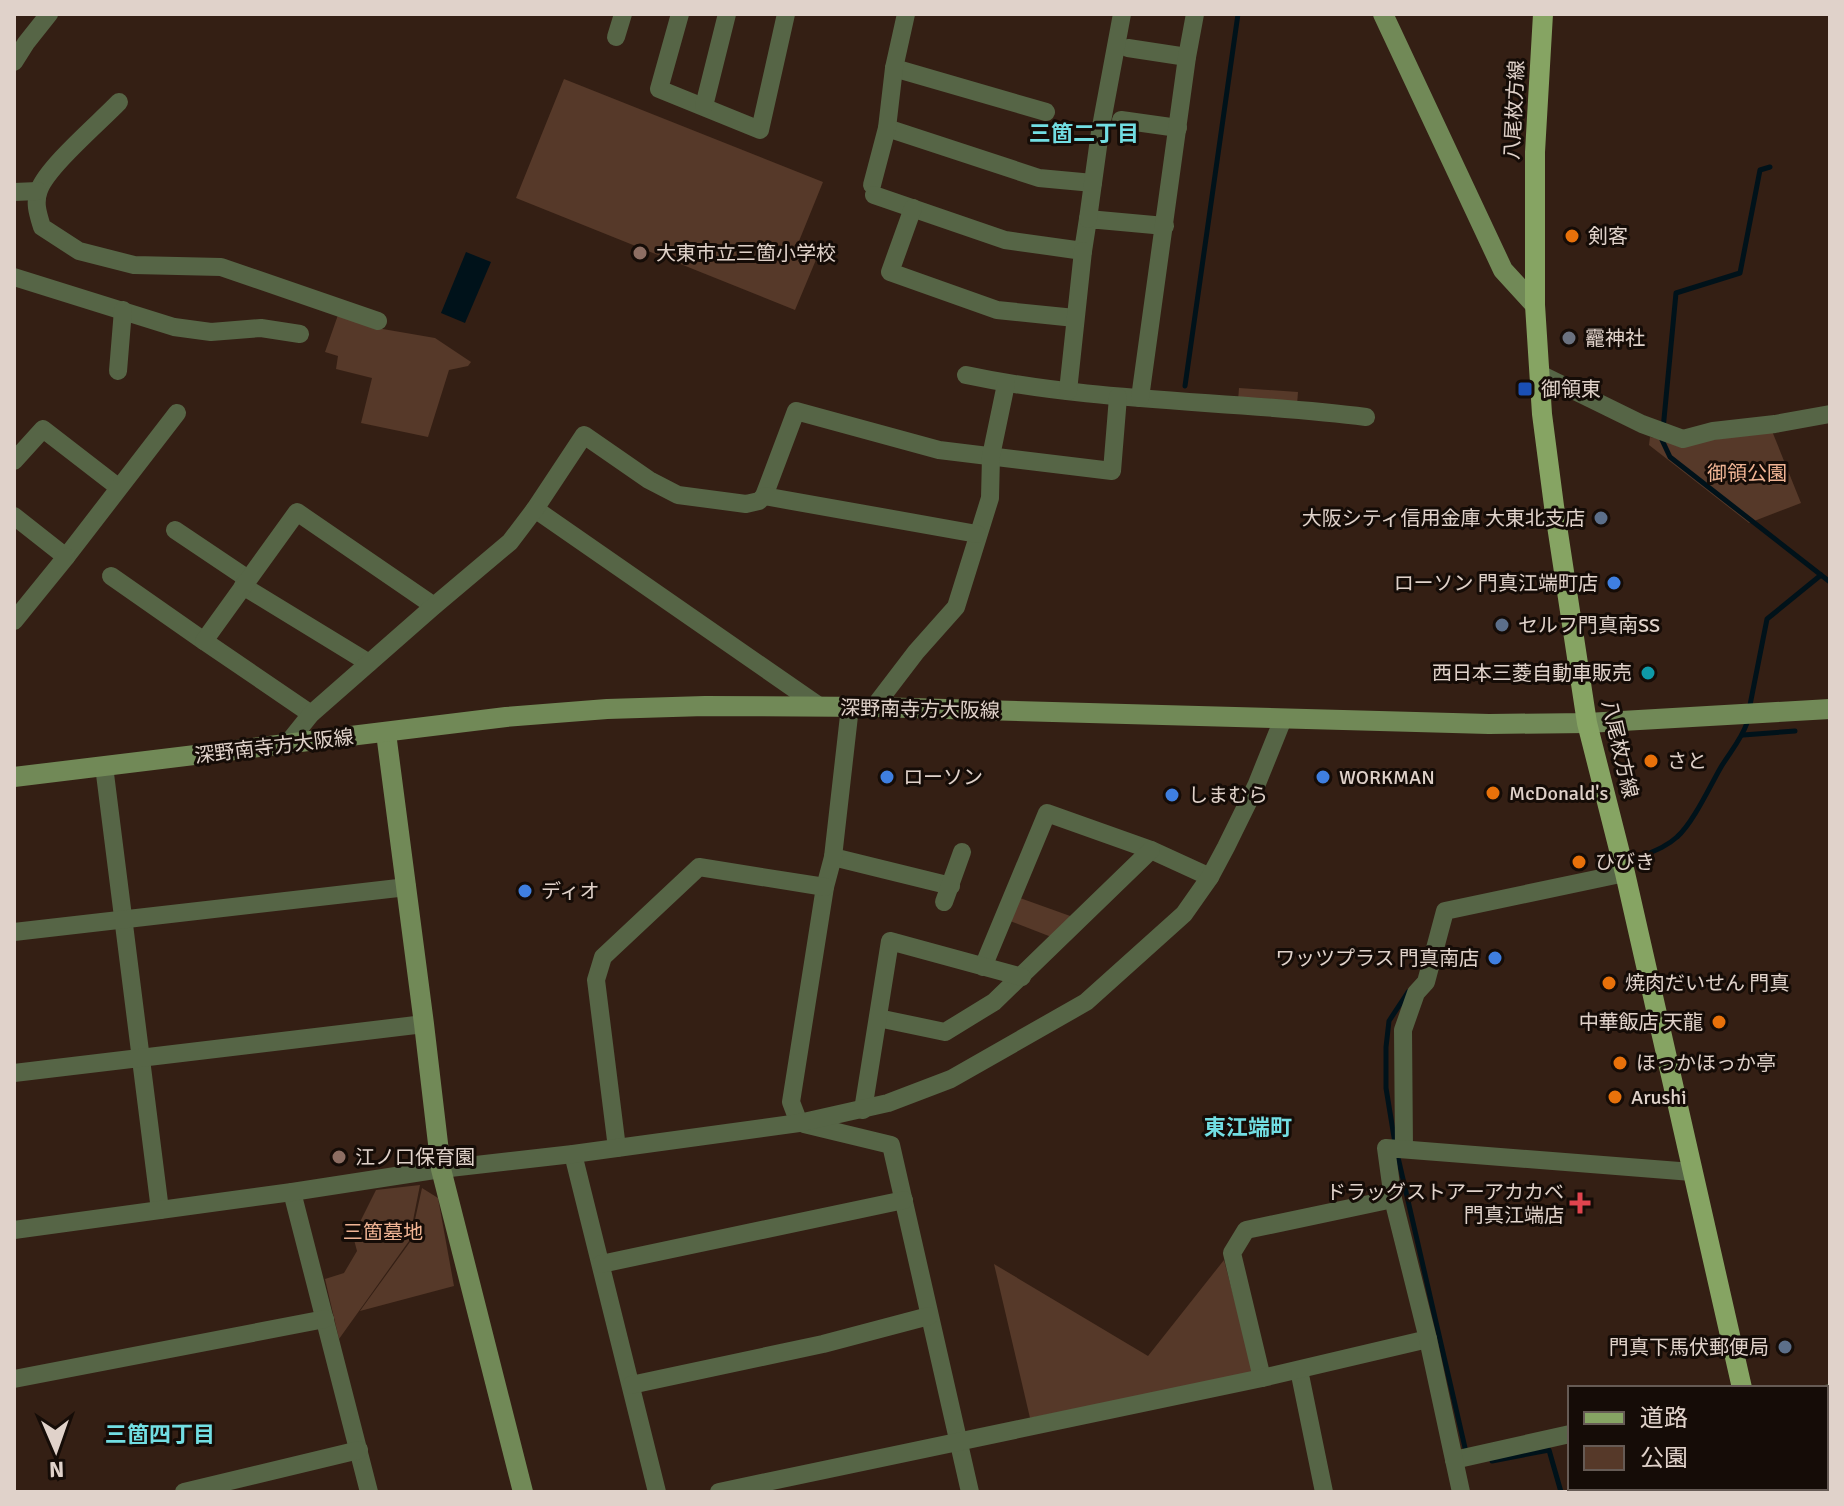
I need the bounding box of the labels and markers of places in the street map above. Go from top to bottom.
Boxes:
place label: 剣客 [1588,224,1628,249]
marker: 剣客 [1563,227,1581,245]
place label: 大東市立三箇小学校 [656,241,836,266]
marker: 大東市立三箇小学校 [631,244,649,262]
place label: 龗神社 [1585,326,1645,351]
marker: 龗神社 [1560,329,1578,347]
place label: 御領東 [1541,377,1601,402]
marker: 御領東 [1516,380,1534,398]
place label: 大阪シティ信用金庫 大東北支店 [1302,506,1585,531]
marker: 大阪シティ信用金庫 大東北支店 [1592,509,1610,527]
place label: ローソン 門真江端町店 [1394,571,1598,596]
marker: ローソン 門真江端町店 [1605,574,1623,592]
place label: セルフ門真南SS [1518,613,1660,638]
marker: セルフ門真南SS [1493,616,1511,634]
place label: 西日本三菱自動車販売 [1432,661,1632,686]
marker: 西日本三菱自動車販売 [1639,664,1657,682]
place label: さと [1667,749,1707,774]
marker: さと [1642,752,1660,770]
place label: ローソン [903,765,983,790]
place label: WORKMAN [1339,765,1435,790]
marker: ローソン [878,768,896,786]
marker: WORKMAN [1314,768,1332,786]
place label: McDonald's [1509,781,1608,806]
place label: しまむら [1188,783,1268,808]
marker: McDonald's [1484,784,1502,802]
marker: しまむら [1163,786,1181,804]
place label: ひびき [1595,850,1655,875]
marker: ひびき [1570,853,1588,871]
place label: ディオ [541,879,600,904]
marker: ディオ [516,882,534,900]
place label: ワッツプラス 門真南店 [1275,946,1479,971]
marker: ワッツプラス 門真南店 [1486,949,1504,967]
place label: 焼肉だいせん 門真 [1625,971,1789,996]
marker: 焼肉だいせん 門真 [1600,974,1618,992]
place label: 中華飯店 天龍 [1579,1010,1703,1035]
marker: 中華飯店 天龍 [1710,1013,1728,1031]
place label: ほっかほっか亭 [1636,1051,1776,1076]
marker: ほっかほっか亭 [1611,1054,1629,1072]
place label: Arushi [1631,1085,1687,1110]
marker: Arushi [1606,1088,1624,1106]
place label: 江ノ口保育園 [355,1145,475,1170]
marker: 江ノ口保育園 [330,1148,348,1166]
place label: ドラッグストアーアカカベ 門真江端店 [1326,1180,1564,1228]
marker: ドラッグストアーアカカベ 門真江端店 [1571,1194,1589,1212]
place label: 門真下馬伏郵便局 [1609,1335,1769,1360]
marker: 門真下馬伏郵便局 [1776,1338,1794,1356]

